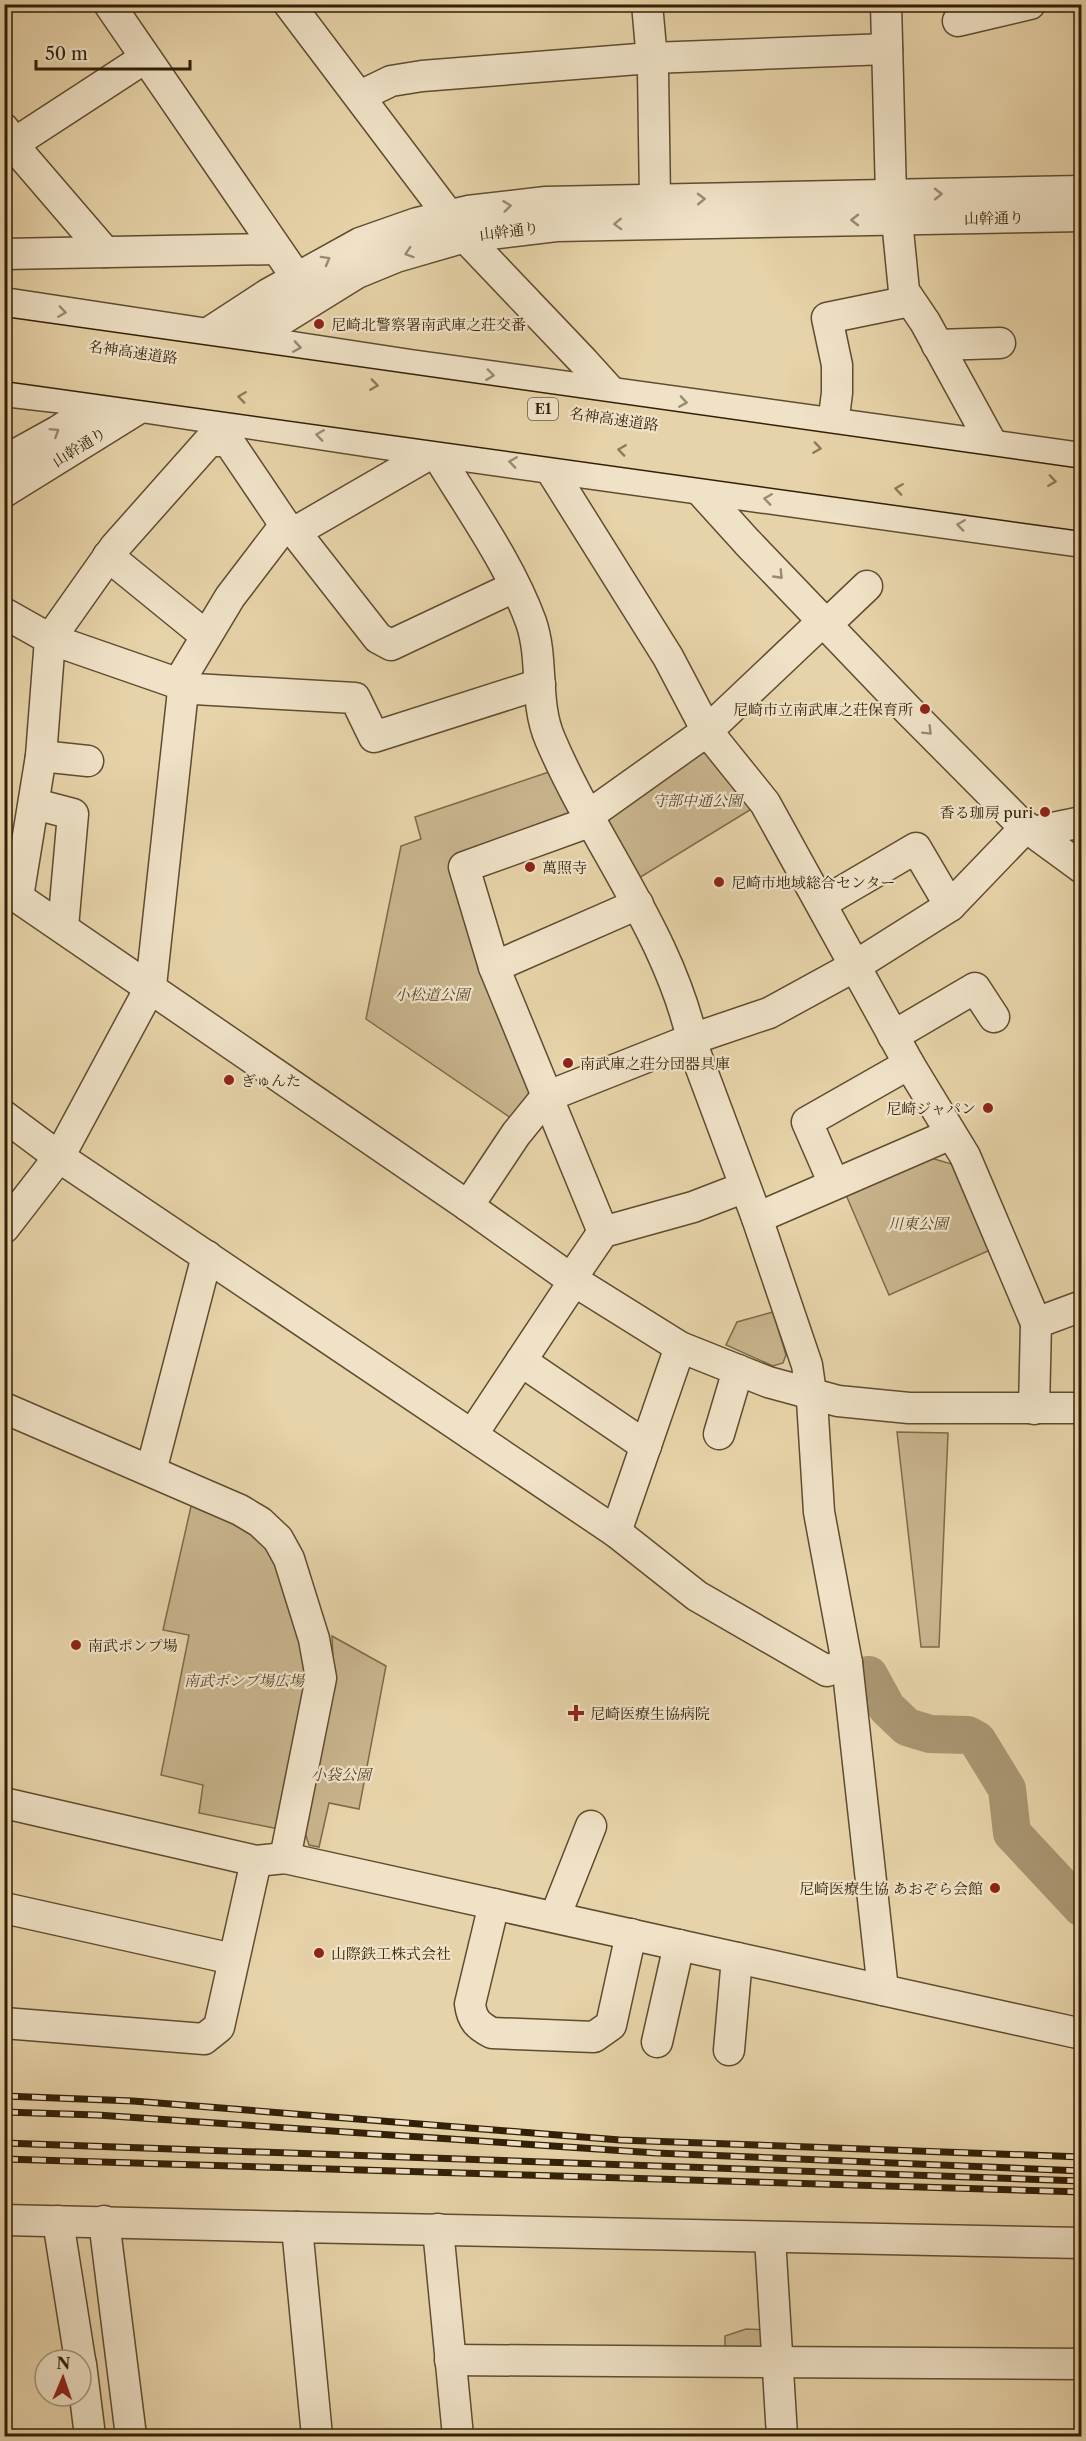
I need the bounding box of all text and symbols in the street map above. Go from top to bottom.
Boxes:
scale bar [36,33,190,71]
text: 50 m [45,43,88,65]
one-way arrow [934,188,943,201]
one-way arrow [697,193,706,205]
one-way arrow [502,200,511,212]
street label: 山幹通り [964,208,1024,228]
one-way arrow [851,214,860,226]
street label: 山幹通り [478,218,540,244]
one-way arrow [614,218,623,231]
one-way arrow [404,245,415,258]
one-way arrow [320,256,331,268]
one-way arrow [58,305,67,317]
place label: 尼崎北警察署南武庫之荘交番 [331,315,526,334]
marker: 尼崎北警察署南武庫之荘交番 [312,317,326,331]
street label: 名神高速道路 [87,336,179,368]
one-way arrow [291,340,301,353]
one-way arrow [485,369,494,381]
one-way arrow [370,379,379,391]
one-way arrow [238,392,247,404]
one-way arrow [678,395,687,407]
road number: E1 [528,398,558,420]
street label: 名神高速道路 [568,403,660,435]
street label: 山幹通り [49,423,109,471]
one-way arrow [48,428,59,439]
one-way arrow [315,429,324,441]
one-way arrow [812,441,822,453]
one-way arrow [618,445,627,457]
one-way arrow [508,457,517,469]
one-way arrow [1047,475,1056,487]
one-way arrow [894,483,903,496]
one-way arrow [763,493,773,505]
one-way arrow [957,519,966,531]
one-way arrow [772,569,783,579]
place label: 尼崎市立南武庫之荘保育所 [733,700,913,719]
marker: 尼崎市立南武庫之荘保育所 [918,702,932,716]
one-way arrow [921,723,932,734]
park label: 守部中通公園 [652,791,745,810]
place label: 香る珈房 puri [940,803,1033,822]
marker: 香る珈房 puri [1038,805,1052,819]
place label: 萬照寺 [542,858,587,877]
marker: 萬照寺 [523,860,537,874]
place label: 尼崎市地域総合センター [731,873,895,892]
marker: 尼崎市地域総合センター [712,875,726,889]
park label: 小松道公園 [394,985,472,1004]
place label: 南武庫之荘分団器具庫 [580,1054,730,1073]
marker: 南武庫之荘分団器具庫 [561,1056,575,1070]
place label: ぎゅんた [241,1071,301,1090]
marker: ぎゅんた [222,1073,236,1087]
place label: 尼崎ジャパン [886,1099,976,1118]
marker: 尼崎ジャパン [981,1101,995,1115]
park label: 川東公園 [888,1214,951,1233]
place label: 南武ポンプ場 [88,1636,178,1655]
marker: 南武ポンプ場 [69,1638,83,1652]
park label: 南武ポンプ場広場 [184,1671,306,1690]
marker: 尼崎医療生協病院 [567,1704,585,1722]
place label: 尼崎医療生協病院 [590,1704,710,1723]
park label: 小袋公園 [311,1765,374,1784]
place label: 尼崎医療生協 あおぞら会館 [799,1879,983,1898]
marker: 尼崎医療生協 あおぞら会館 [988,1881,1002,1895]
place label: 山際鉄工株式会社 [331,1944,451,1963]
marker: 山際鉄工株式会社 [312,1946,326,1960]
north arrow [33,2348,93,2408]
text: N [56,2353,71,2373]

